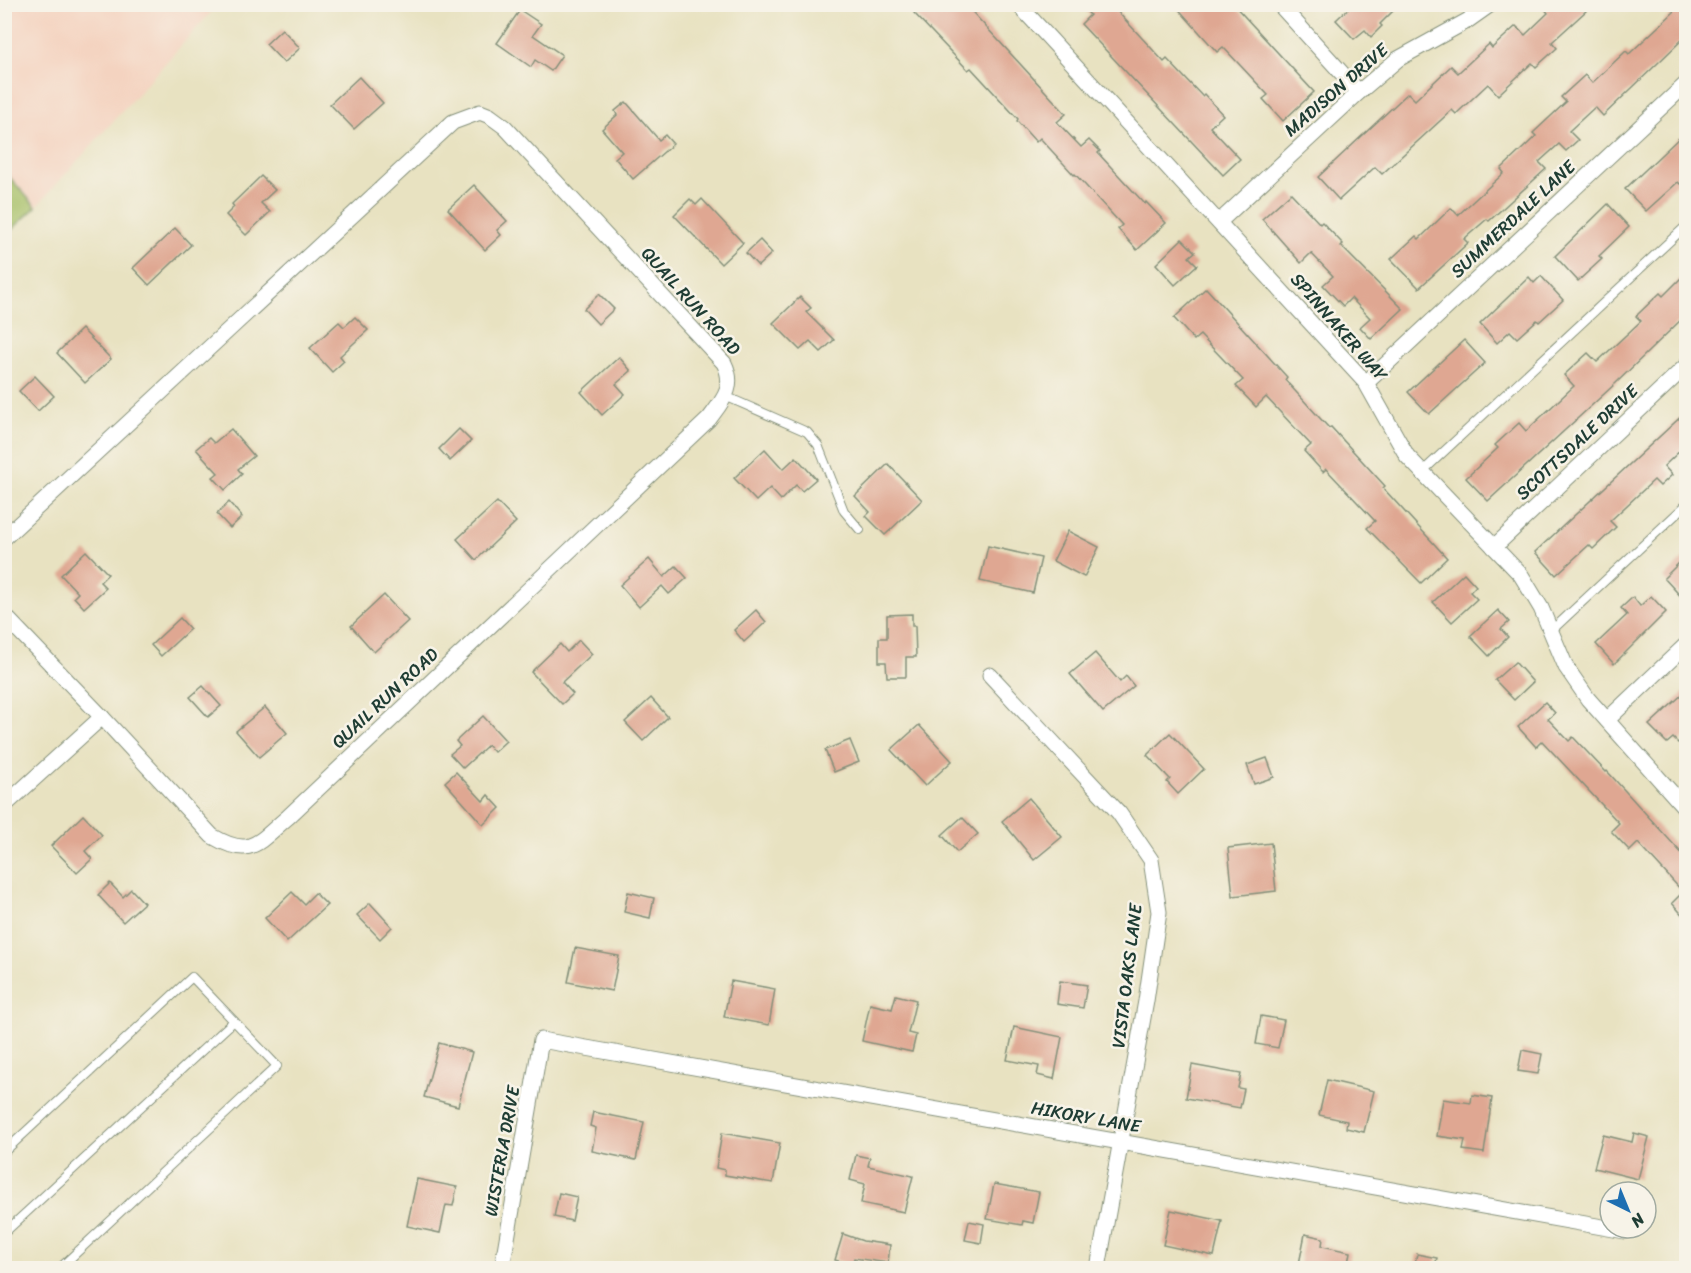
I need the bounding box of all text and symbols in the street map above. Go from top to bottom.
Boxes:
street label: MADISON DRIVE [1276,34,1397,145]
street label: SUMMERDALE LANE [1443,151,1584,286]
street label: QUAIL RUN ROAD [633,239,749,363]
street label: SPINNAKER WAY [1282,265,1396,390]
street label: SCOTTSDALE DRIVE [1508,375,1647,508]
street label: QUAIL RUN ROAD [324,639,446,757]
street label: VISTA OAKS LANE [1102,901,1152,1050]
street label: WISTERIA DRIVE [475,1082,529,1219]
street label: HIKORY LANE [1029,1092,1144,1143]
north arrow [1598,1180,1658,1240]
text: N [1623,1206,1653,1236]

